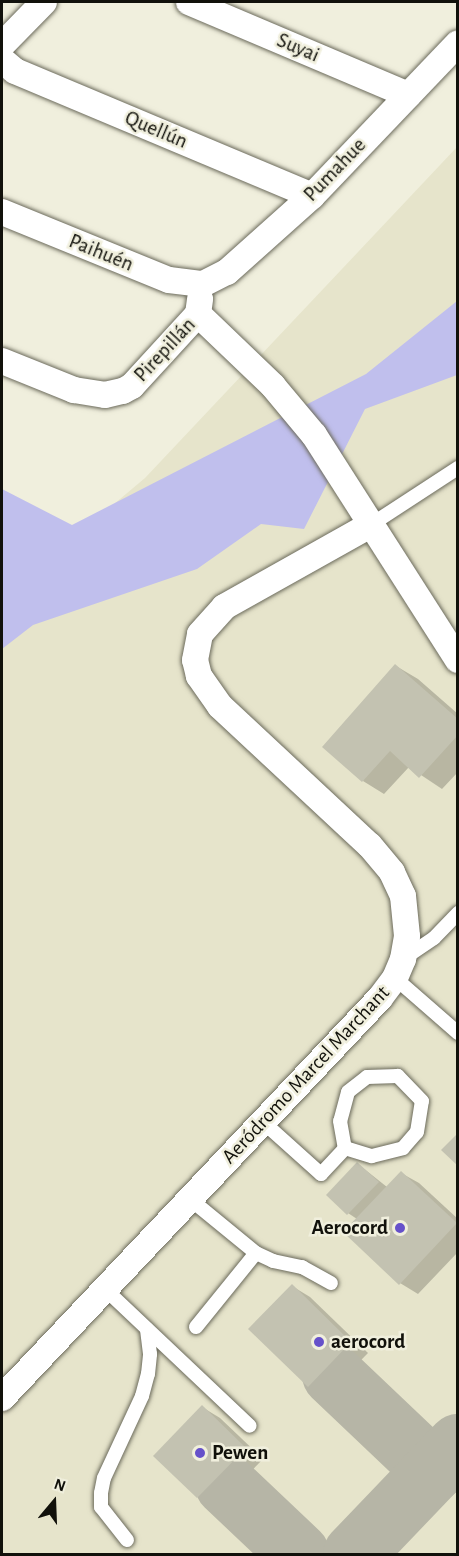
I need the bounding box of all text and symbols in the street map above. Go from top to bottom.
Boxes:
street label: Suyai [273,28,323,68]
street label: Quellún [121,106,191,154]
street label: Pumahue [299,133,371,207]
street label: Paihuén [65,229,137,277]
street label: Pirepillán [129,313,201,387]
street label: Aeródromo Marcel Marchant [217,981,395,1169]
place label: Aerocord [311,1215,388,1241]
marker: Aerocord [393,1221,407,1235]
place label: aerocord [331,1329,405,1355]
marker: aerocord [312,1335,326,1349]
place label: Pewen [212,1440,268,1466]
marker: Pewen [193,1446,207,1460]
north arrow [24,1472,84,1532]
text: N [52,1476,68,1494]

